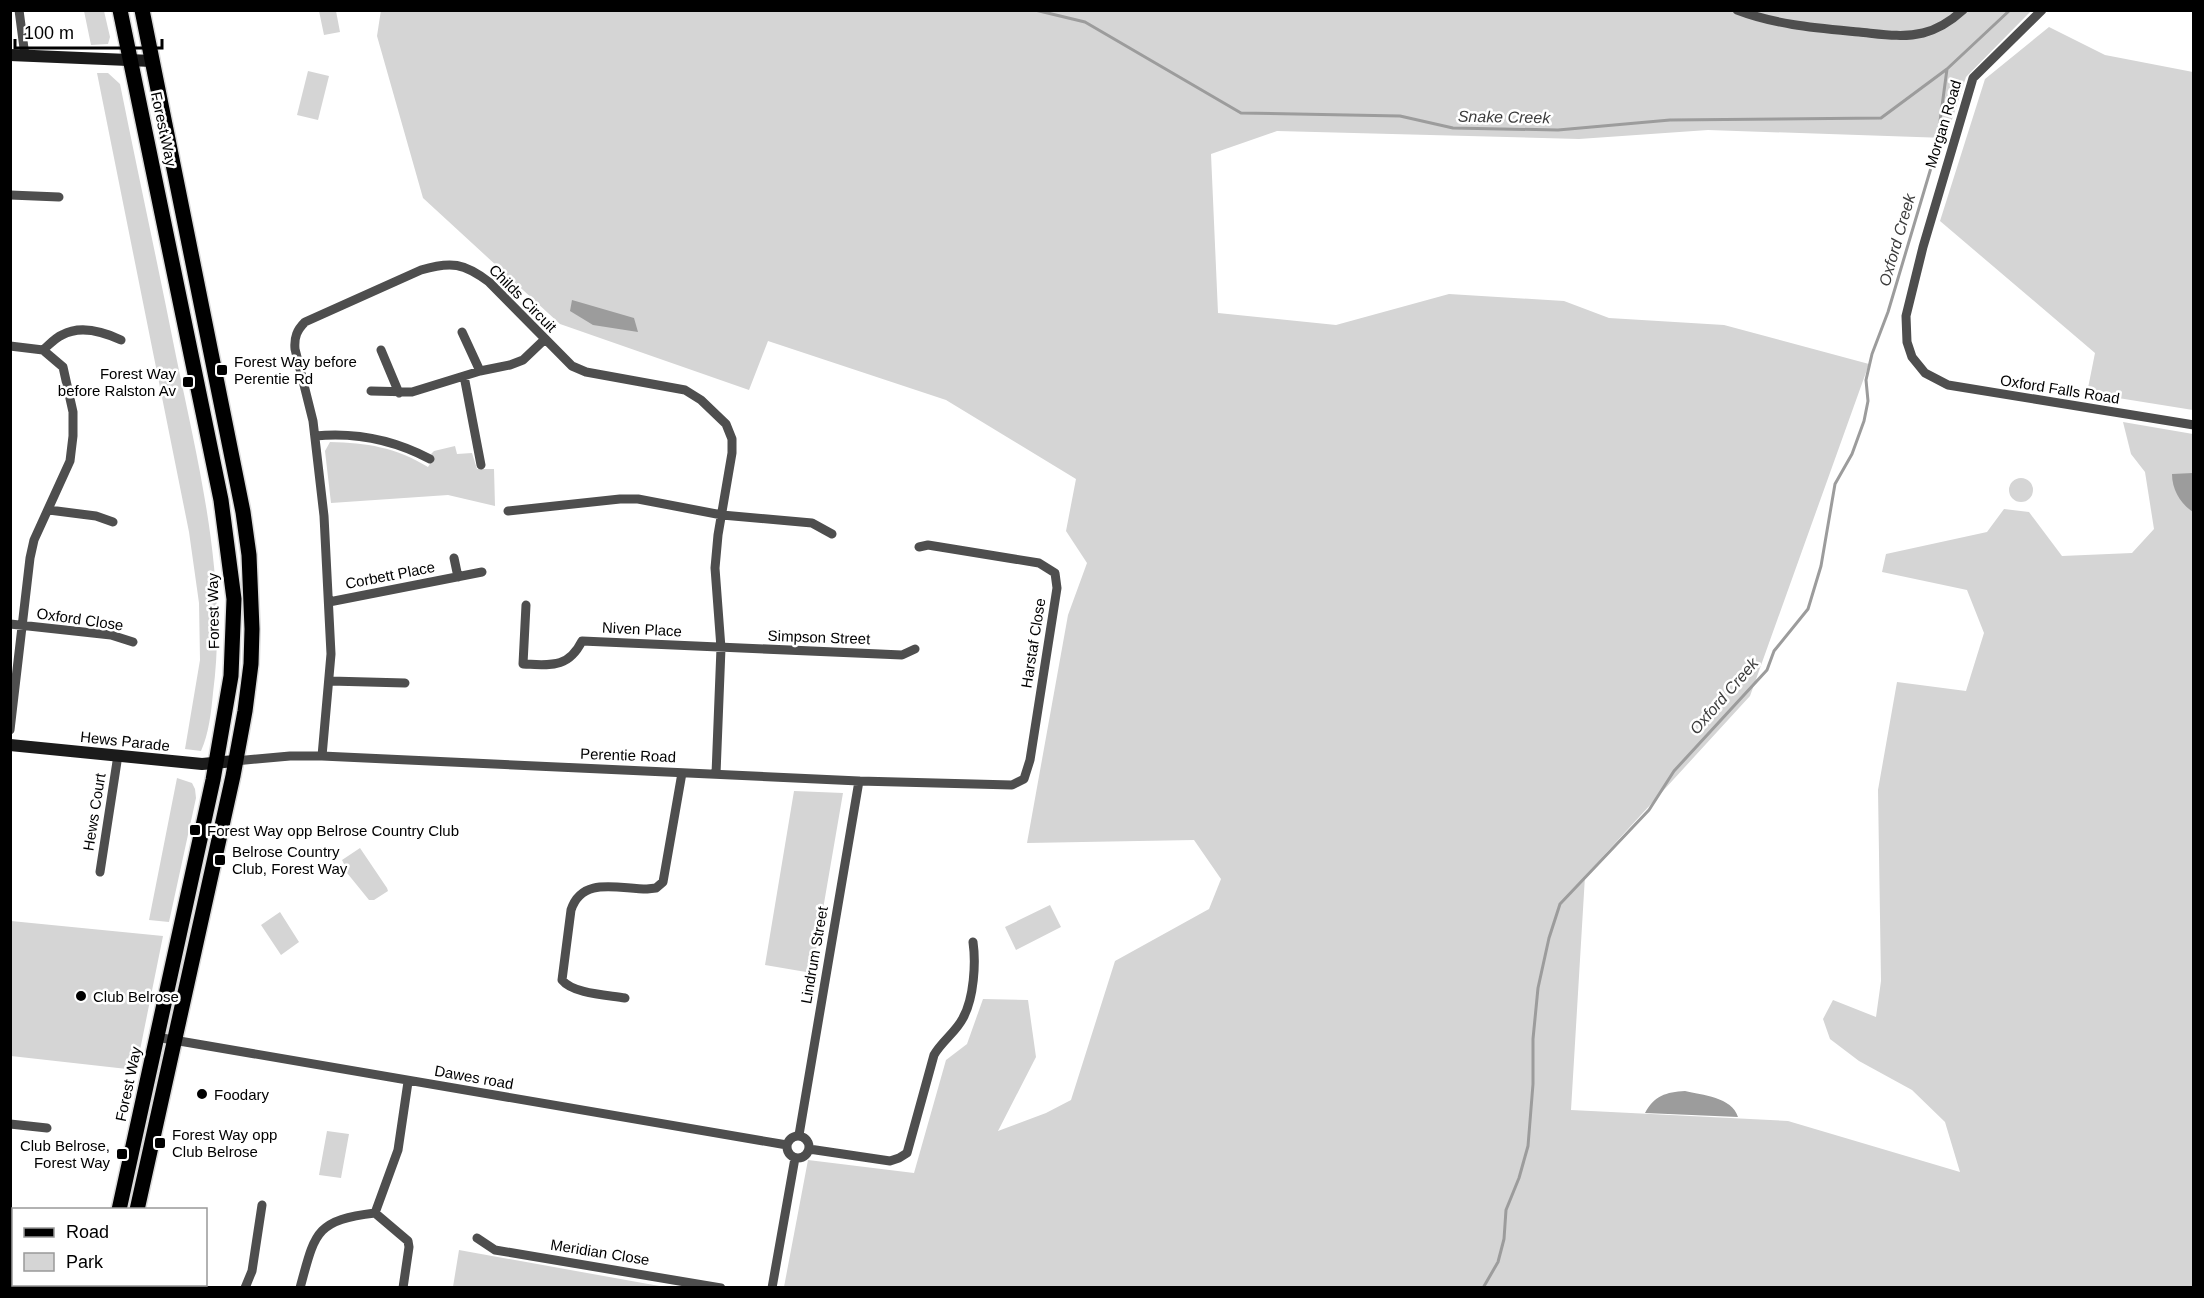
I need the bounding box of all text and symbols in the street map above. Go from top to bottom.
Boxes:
scale bar [15,12,162,50]
text: 100 m [24,23,74,43]
street label: Morgan Road [1922,78,1964,170]
street label: Forest Way [148,90,180,168]
water label: Snake Creek [1458,108,1551,126]
water label: Oxford Creek [1876,191,1919,288]
street label: Childs Circuit [486,261,561,336]
place label: Forest Way before Perentie Rd [234,353,357,387]
marker: Forest Way before Perentie Rd [215,363,229,377]
place label: Forest Way before Ralston Av [58,365,176,399]
street label: Oxford Falls Road [1999,371,2121,407]
marker: Forest Way before Ralston Av [181,375,195,389]
street label: Corbett Place [344,558,436,592]
street label: Forest Way [204,572,222,649]
street label: Harstaf Close [1017,597,1049,689]
street label: Oxford Close [35,604,125,634]
street label: Niven Place [602,618,682,640]
street label: Simpson Street [767,627,871,647]
water label: Oxford Creek [1686,654,1762,737]
street label: Hews Parade [79,728,171,754]
street label: Perentie Road [580,745,676,765]
street label: Hews Court [79,771,109,852]
place label: Forest Way opp Belrose Country Club [207,822,459,839]
marker: Forest Way opp Belrose Country Club [188,823,202,837]
place label: Belrose Country Club, Forest Way [232,843,348,877]
marker: Belrose Country Club, Forest Way [213,853,227,867]
street label: Lindrum Street [797,904,831,1005]
place label: Club Belrose [93,988,179,1005]
marker: Club Belrose [74,989,88,1003]
street label: Forest Way [112,1045,144,1123]
street label: Dawes road [433,1062,515,1092]
place label: Foodary [214,1086,270,1103]
marker: Foodary [195,1087,209,1101]
place label: Forest Way opp Club Belrose [172,1126,277,1160]
marker: Forest Way opp Club Belrose [153,1136,167,1150]
place label: Club Belrose, Forest Way [20,1137,110,1171]
marker: Club Belrose, Forest Way [115,1147,129,1161]
legend [12,1208,207,1286]
text: Road [66,1222,109,1242]
street label: Meridian Close [549,1236,651,1268]
text: Park [66,1252,104,1272]

